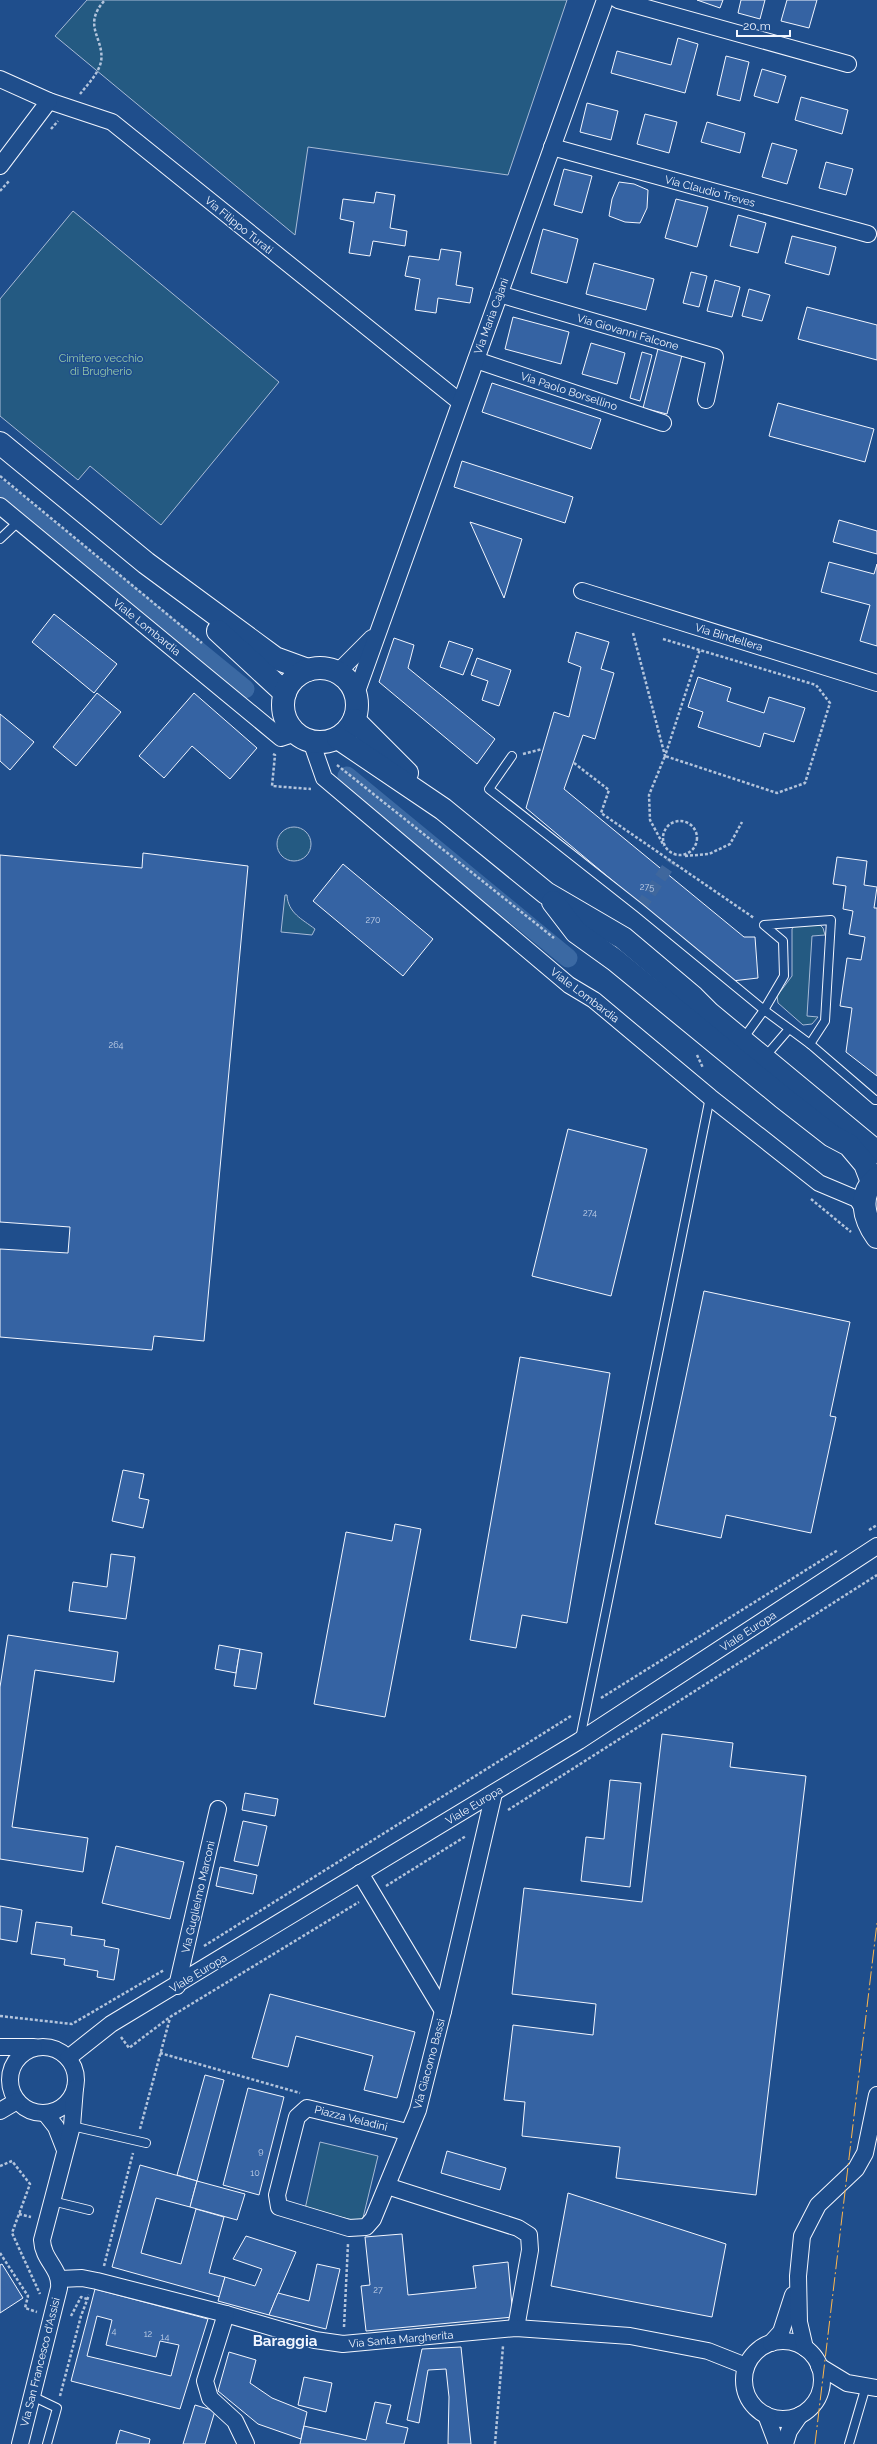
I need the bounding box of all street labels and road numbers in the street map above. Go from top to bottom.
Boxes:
street label: Via Claudio Treves [663,173,757,210]
street label: Via Filippo Turati [202,194,275,257]
street label: Via Maria Cajani [472,276,511,356]
street label: Via Giovanni Falcone [576,312,681,353]
street label: Via Paolo Borsellino [519,370,619,413]
street label: Viale Lombardia [110,596,183,658]
street label: Via Bindellera [693,621,764,654]
street label: Viale Lombardia [548,965,622,1026]
street label: Viale Europa [718,1608,779,1654]
street label: Viale Europa [443,1783,505,1828]
street label: Via Guglielmo Marconi [179,1840,218,1955]
street label: Viale Europa [167,1951,229,1996]
street label: Via Giacomo Bassi [411,2017,448,2111]
street label: Piazza Veladini [313,2103,389,2134]
street label: Via San Francesco d'Assisi [18,2296,63,2428]
street label: Via Santa Margherita [348,2328,454,2351]

